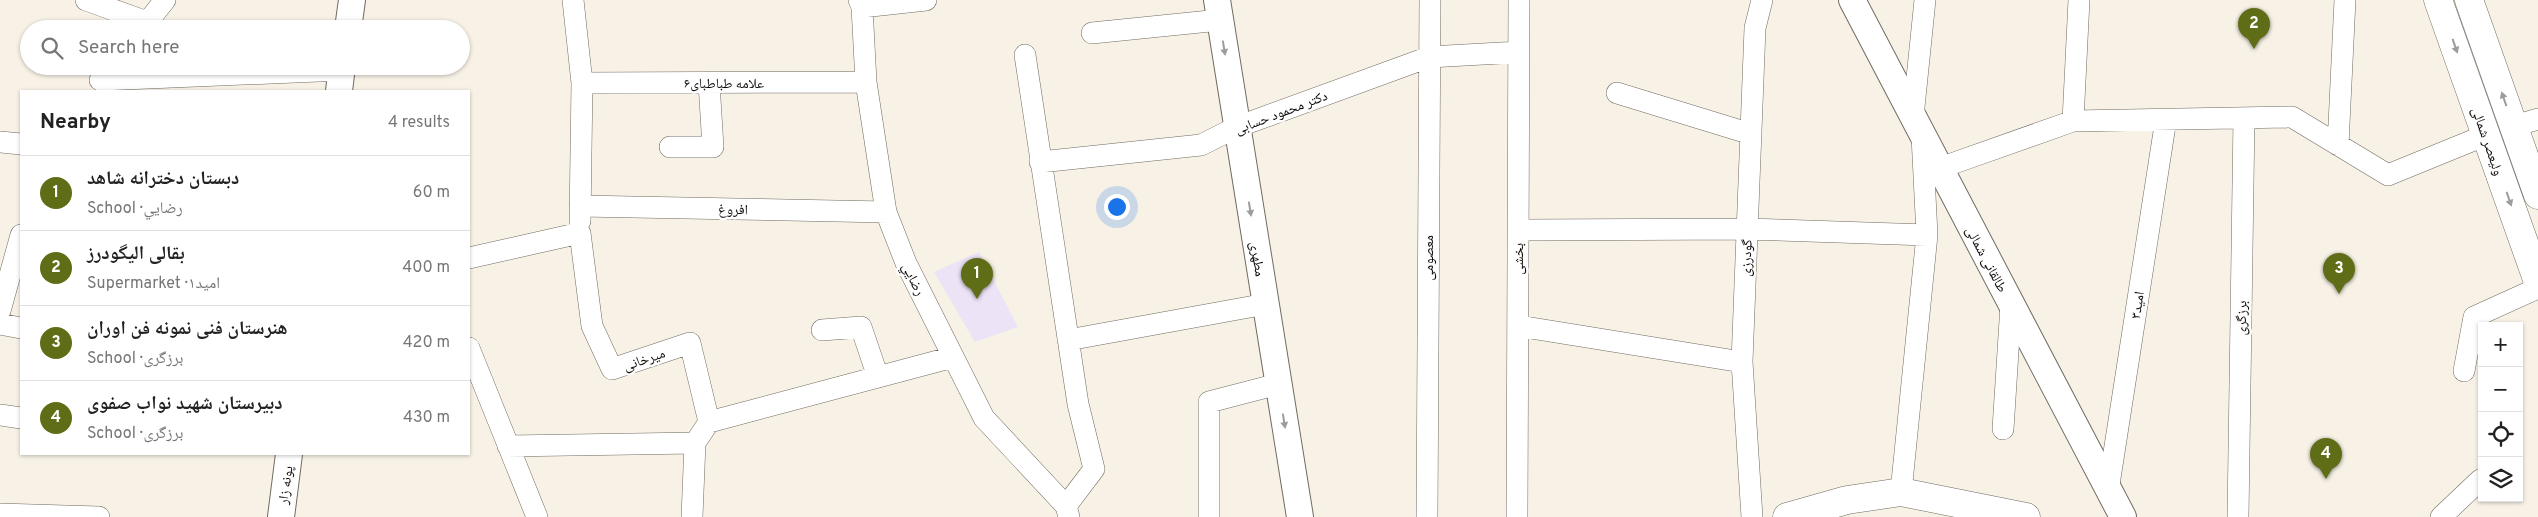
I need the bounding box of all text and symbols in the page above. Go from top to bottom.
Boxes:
pin: 2 [2238,8,2270,49]
search box [20,20,470,75]
icon: search [38,34,66,62]
text: Search here [78,36,180,60]
one-way arrow [2451,39,2459,54]
one-way arrow [1221,40,1229,56]
street label: علامه طباطبای۶ [684,76,764,93]
street label: دکتر محمود حسابی [1233,88,1330,139]
one-way arrow [2500,92,2507,107]
street label: ولیعصر شمالی [2467,105,2506,178]
text: Nearby [40,109,111,136]
text: 4 results [388,113,450,133]
text: دبستان دخترانه شاهد [87,167,239,191]
text: 1 [53,183,59,203]
text: 60 m [413,183,450,203]
one-way arrow [2505,192,2513,207]
your location [1104,194,1130,220]
text: School · رضایي [87,199,183,219]
one-way arrow [1247,201,1255,217]
street label: افروغ [718,202,748,219]
street label: طالقانی شمالی [1961,224,2010,296]
street label: معصومی [1421,235,1438,281]
street label: گودرزی [1738,239,1757,277]
street label: مطهری [1245,241,1268,278]
text: بقالی الیگودرز [87,242,185,266]
street label: بخشی [1511,243,1528,275]
pin: 3 [2323,253,2355,294]
text: 2 [51,258,61,278]
text: 400 m [402,258,450,278]
pin: 1 [961,258,993,299]
street label: رضایي [896,260,928,300]
text: Supermarket · امید۱ [87,274,220,294]
street label: امید۳ [2128,290,2149,320]
street label: برزگری [2234,300,2251,336]
text: هنرستان فنی نمونه فن اوران [87,317,288,341]
map controls [2478,322,2523,502]
button: + [2478,322,2523,367]
text: 3 [51,333,61,353]
text: 420 m [403,333,450,353]
street label: میرخانی [621,345,668,375]
text: School · برزگری [87,349,183,369]
button: − [2478,367,2523,412]
text: دبیرستان شهید نواب صفوی [87,392,283,416]
text: 4 [51,408,61,428]
text: 430 m [403,408,450,428]
button: locate [2478,412,2523,457]
one-way arrow [1281,413,1289,429]
text: School · برزگری [87,424,183,444]
pin: 4 [2310,438,2342,479]
button: layers [2478,457,2523,502]
street label: پونه زار [275,465,298,507]

